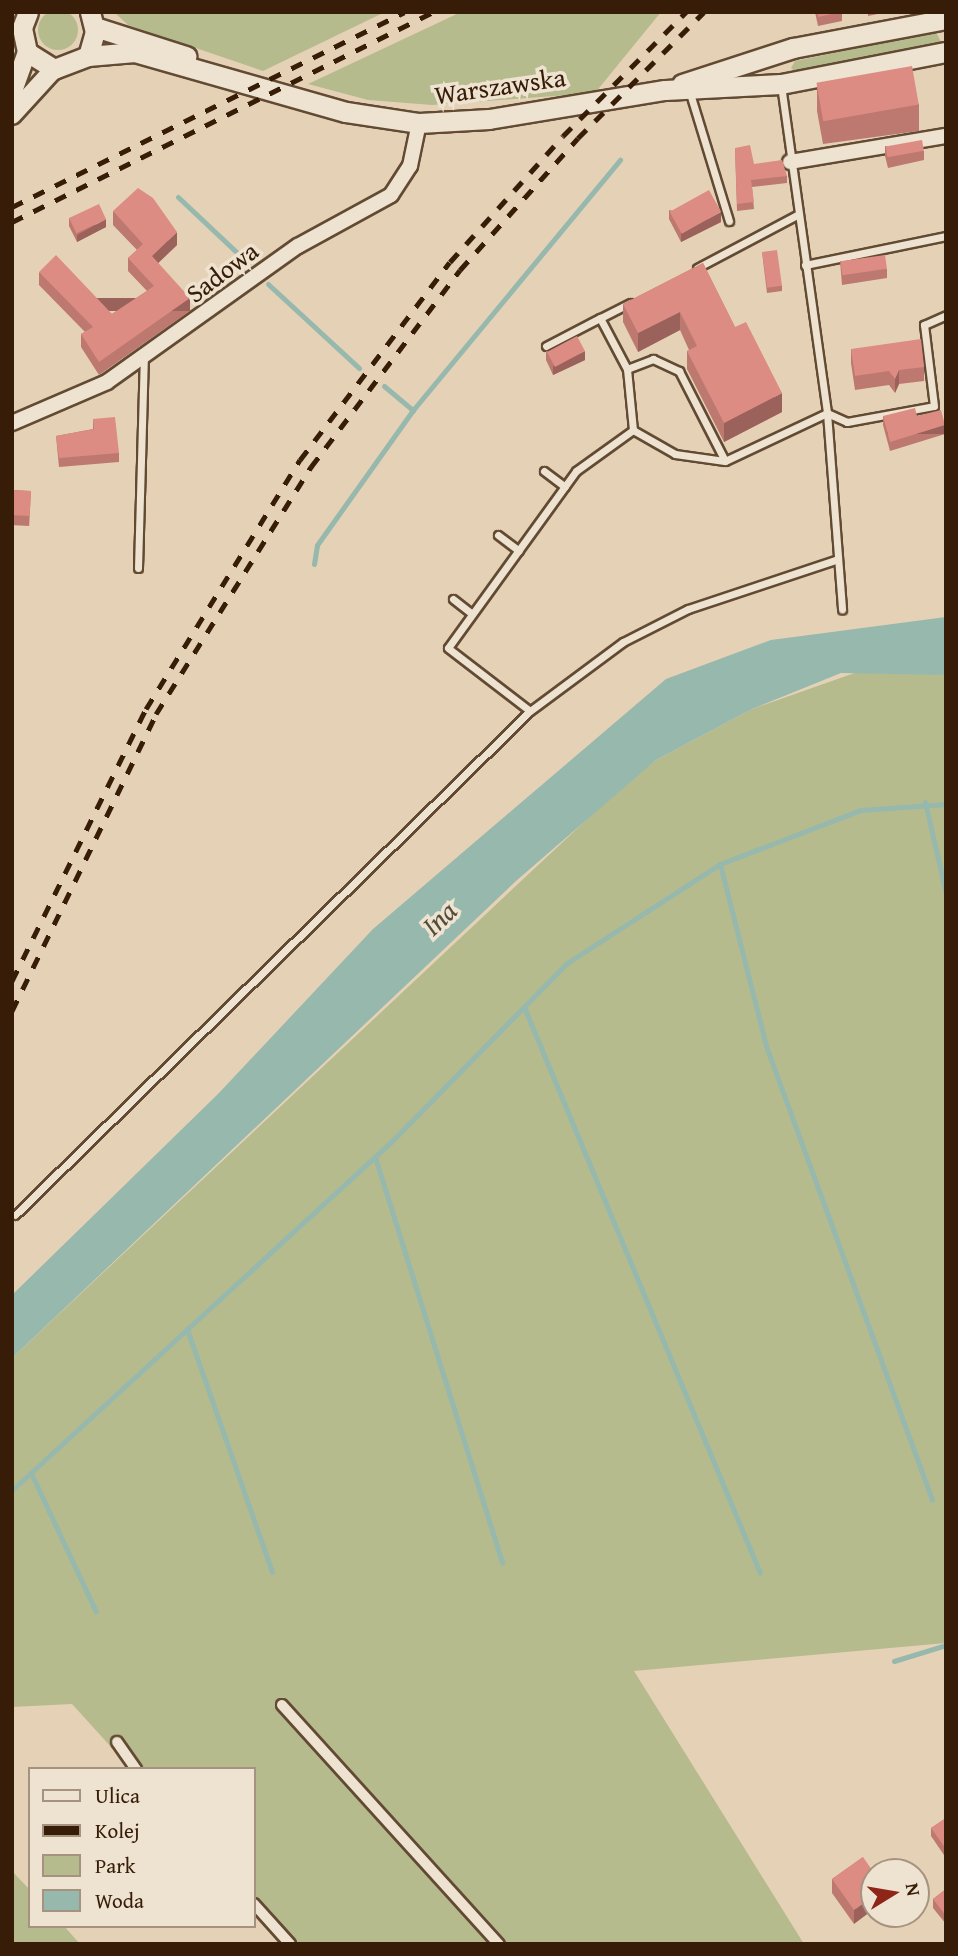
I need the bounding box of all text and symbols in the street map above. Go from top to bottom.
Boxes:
street label: Warszawska [432,61,568,111]
street label: Sadowa [180,235,264,309]
water label: Ina [415,894,463,942]
legend [28,1767,256,1928]
text: Ulica [95,1780,140,1811]
text: Kolej [95,1815,140,1846]
text: Park [95,1850,136,1881]
north arrow [860,1858,930,1928]
text: N [899,1880,929,1898]
text: Woda [95,1885,144,1916]

